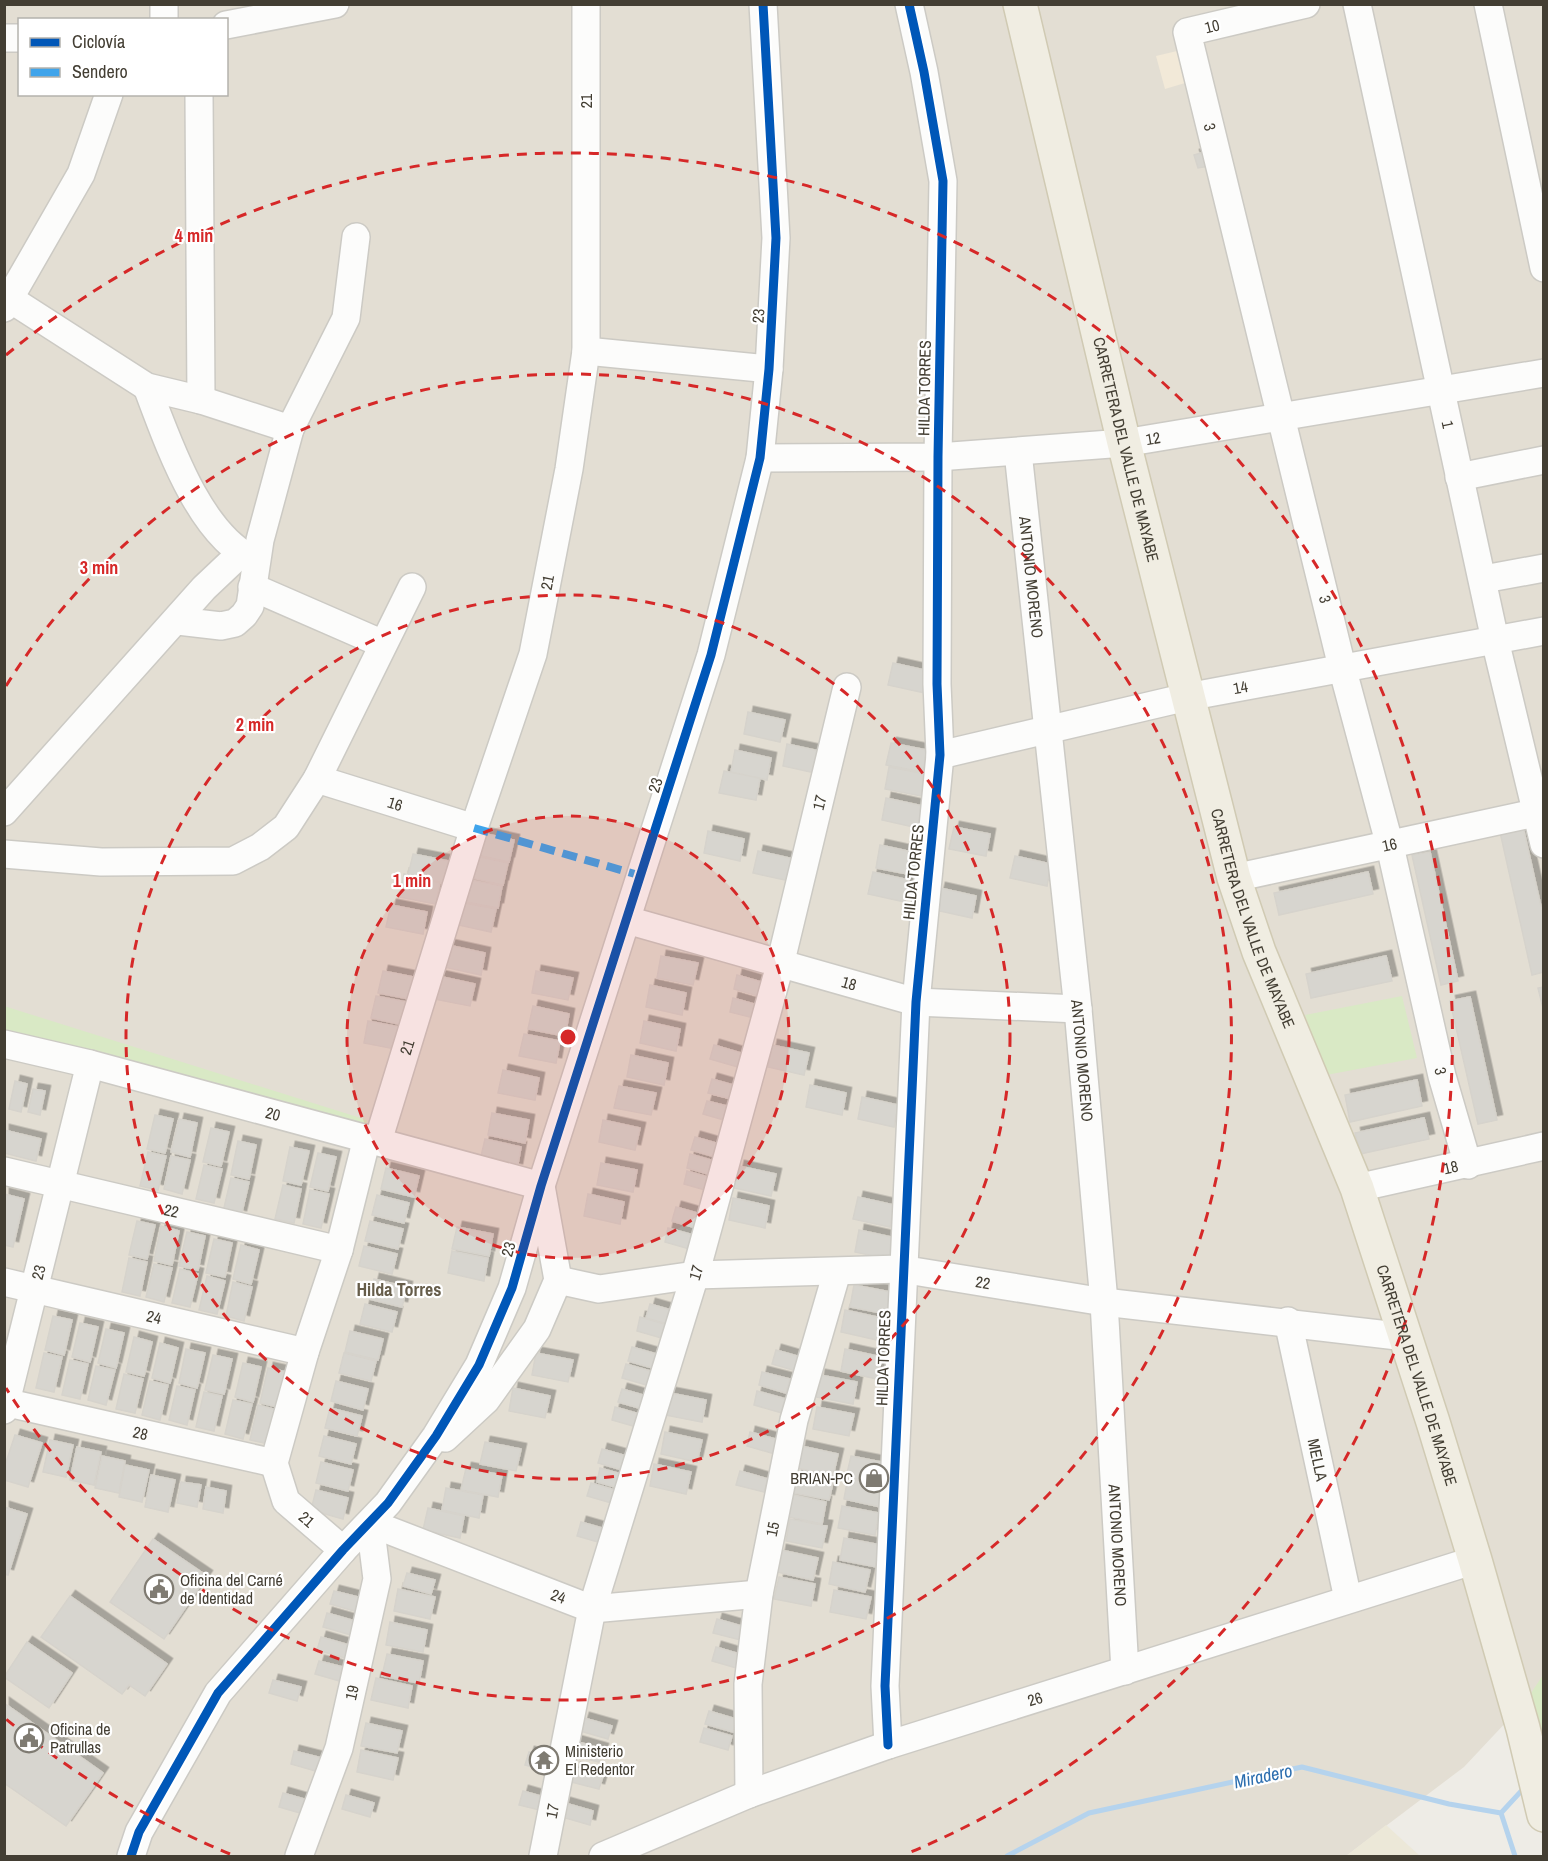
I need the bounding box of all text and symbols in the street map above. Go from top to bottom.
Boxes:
street label: 10 [1202,14,1222,38]
legend [18,18,228,96]
text: Ciclovía [72,29,125,54]
text: Sendero [72,59,128,84]
street label: 21 [575,93,597,108]
street label: 3 [1199,121,1222,133]
text: 4 min [175,223,213,248]
street label: 23 [747,308,769,324]
street label: CARRETERA DEL VALLE DE MAYABE [1088,335,1165,564]
street label: HILDA TORRES [912,340,936,436]
street label: 1 [1437,418,1460,431]
street label: 12 [1144,426,1162,450]
street label: ANTONIO MORENO [1014,514,1049,639]
text: 3 min [80,555,118,580]
street label: 21 [535,573,559,592]
street label: 3 [1314,593,1337,605]
street label: 14 [1231,675,1250,699]
text: 2 min [236,712,274,737]
street label: 23 [642,775,668,795]
street label: 16 [385,791,406,816]
street label: 17 [807,793,832,812]
street label: CARRETERA DEL VALLE DE MAYABE [1206,806,1300,1032]
street label: HILDA TORRES [897,823,929,921]
street label: 16 [1380,832,1399,857]
text: 1 min [393,868,431,893]
street label: 18 [839,970,859,996]
street label: ANTONIO MORENO [1066,997,1099,1123]
centre of rings [558,1027,578,1047]
street label: 21 [394,1036,420,1058]
street label: 3 [1429,1065,1452,1077]
street label: 20 [263,1101,283,1126]
street label: 18 [1441,1155,1460,1179]
street label: 22 [162,1198,181,1223]
street label: 23 [495,1239,521,1259]
street label: 23 [26,1262,51,1282]
street label: 17 [683,1262,708,1283]
street label: CARRETERA DEL VALLE DE MAYABE [1372,1262,1463,1488]
street label: 22 [974,1270,992,1294]
district label: Hilda Torres [356,1277,442,1302]
street label: 24 [144,1305,164,1329]
street label: HILDA TORRES [870,1310,896,1406]
street label: 28 [131,1421,150,1445]
street label: MELLA [1303,1436,1333,1483]
shop icon: BRIAN-PC [858,1462,890,1494]
place label: BRIAN-PC [790,1467,853,1489]
street label: ANTONIO MORENO [1103,1483,1132,1607]
street label: 21 [294,1506,320,1533]
street label: 15 [760,1520,784,1538]
place label: Oficina del Carné de Identidad [180,1569,283,1609]
public building icon: Oficina del Carné de Identidad [143,1573,175,1605]
street label: 24 [548,1583,569,1609]
street label: 19 [339,1683,364,1702]
street label: 26 [1025,1686,1045,1711]
place label: Oficina de Patrullas [50,1718,111,1758]
public building icon: Oficina de Patrullas [13,1722,45,1754]
place label: Ministerio El Redentor [565,1740,635,1780]
temple icon: Ministerio El Redentor [528,1744,560,1776]
water label: Miradero [1232,1758,1294,1794]
street label: 17 [540,1802,564,1820]

